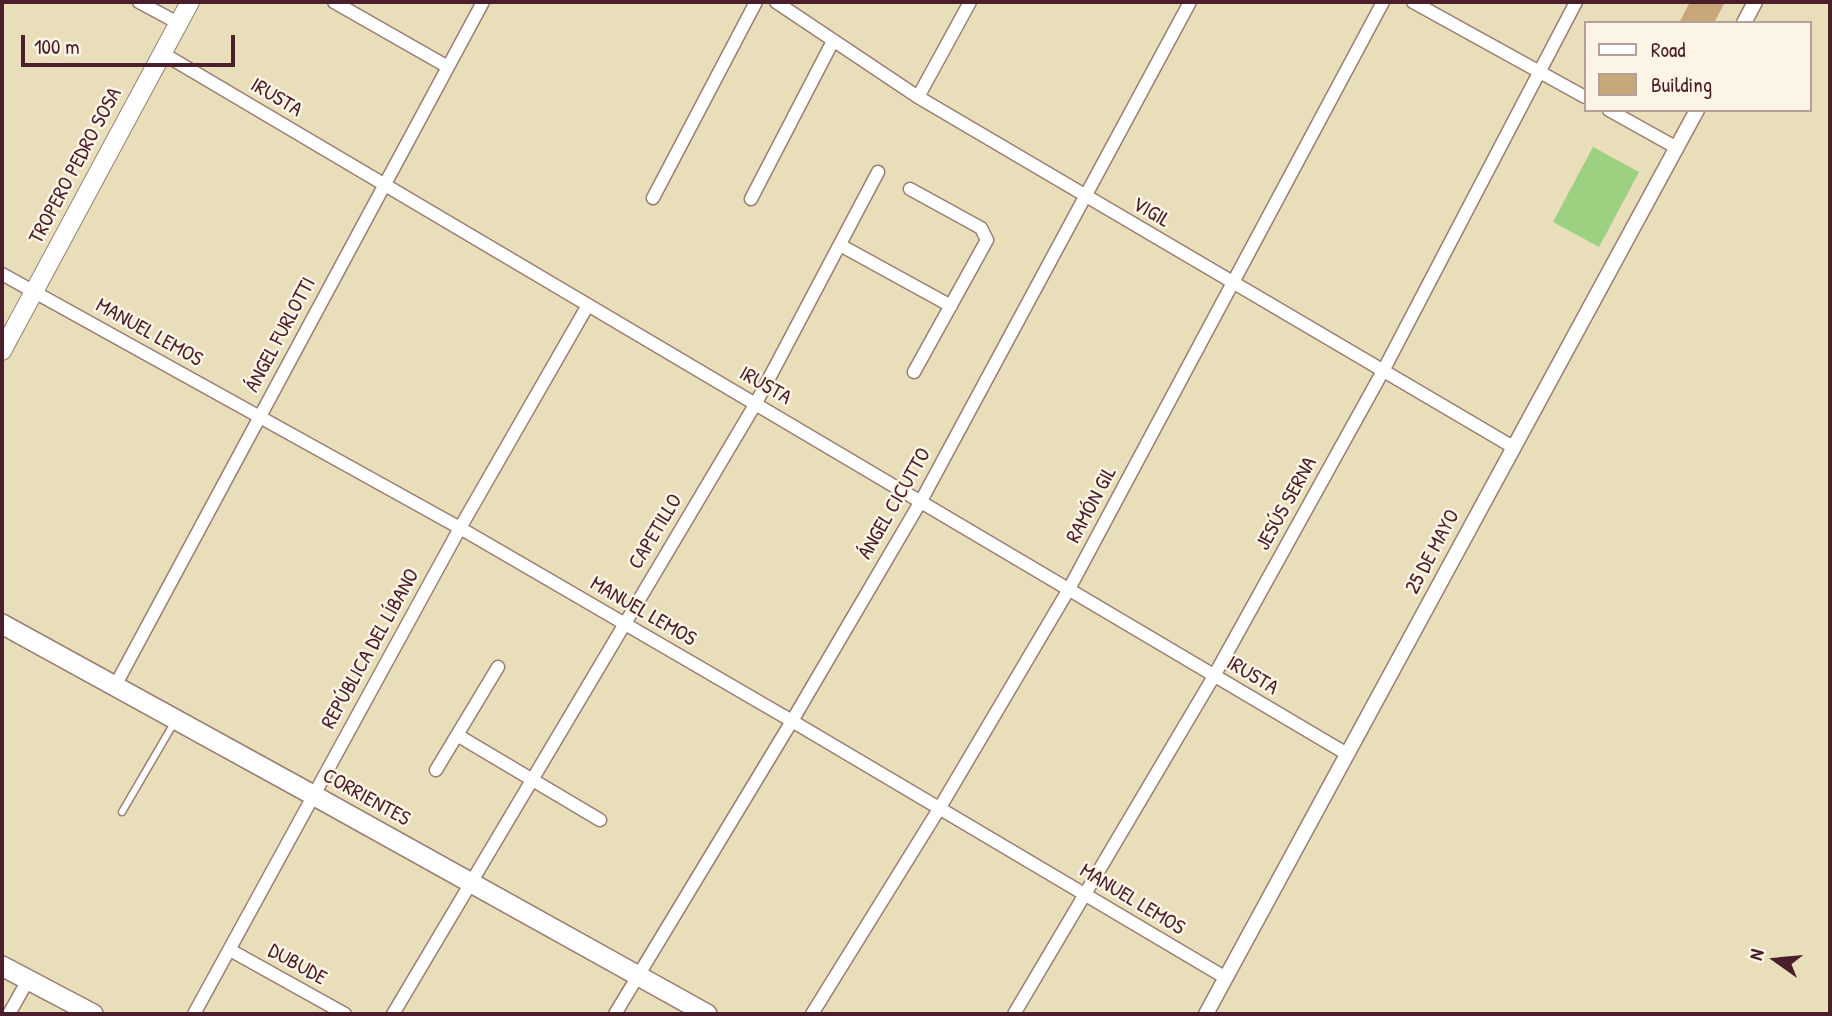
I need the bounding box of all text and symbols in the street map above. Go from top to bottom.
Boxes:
scale bar [24,21,238,65]
legend [1584,21,1811,112]
text: 100 m [34,32,80,61]
text: Road [1651,35,1685,64]
text: Building [1651,70,1712,99]
street label: IRUSTA [246,73,306,123]
street label: TROPERO PEDRO SOSA [24,84,128,248]
street label: VIGIL [1128,192,1174,234]
street label: ÁNGEL FURLOTTI [240,273,322,397]
street label: MANUEL LEMOS [91,293,207,373]
street label: IRUSTA [735,361,795,411]
street label: ÁNGEL CICUTTO [853,444,937,564]
street label: JESÚS SERNA [1251,453,1323,555]
street label: RAMÓN GIL [1061,463,1123,547]
street label: CAPETILLO [624,490,688,574]
street label: 25 DE MAYO [1400,506,1466,598]
street label: REPÚBLICA DEL LÍBANO [317,565,425,733]
street label: MANUEL LEMOS [585,572,701,652]
street label: IRUSTA [1222,651,1282,701]
street label: CORRIENTES [318,764,414,832]
street label: MANUEL LEMOS [1075,859,1189,941]
north arrow [1741,925,1811,995]
street label: DUBUDE [263,939,331,991]
text: N [1742,946,1770,963]

